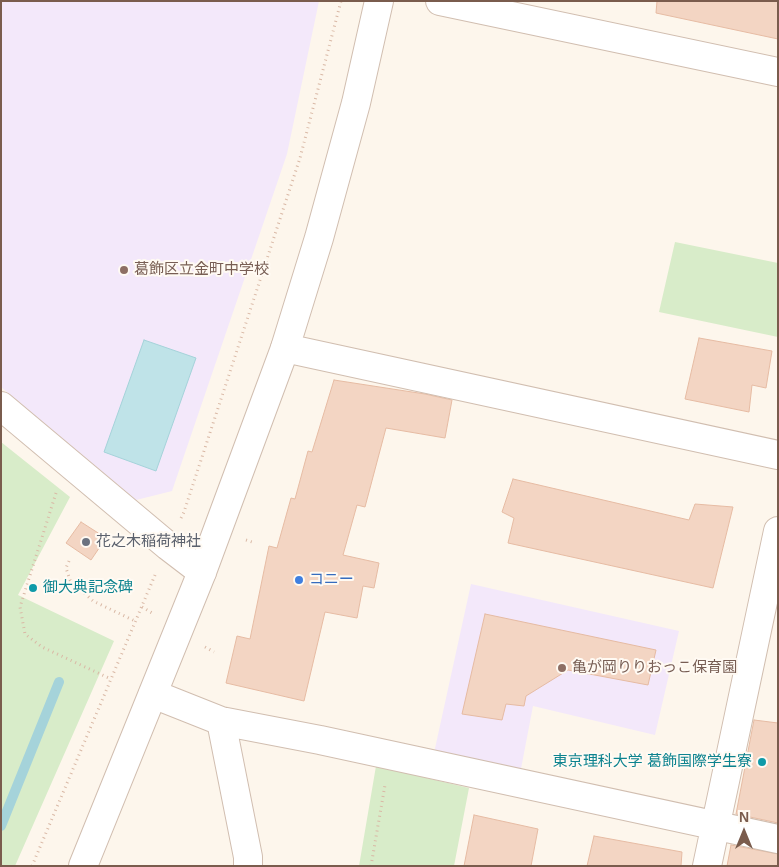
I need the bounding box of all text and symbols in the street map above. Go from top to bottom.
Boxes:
place label: 葛飾区立金町中学校 [134,261,269,279]
marker: 葛飾区立金町中学校 [118,264,130,276]
place label: 花之木稲荷神社 [96,533,201,551]
marker: 花之木稲荷神社 [80,536,92,548]
place label: コニー [309,571,354,589]
marker: コニー [293,574,305,586]
place label: 御大典記念碑 [43,579,133,597]
marker: 御大典記念碑 [27,582,39,594]
place label: 亀が岡りりおっこ保育園 [572,659,737,677]
marker: 亀が岡りりおっこ保育園 [556,662,568,674]
place label: 東京理科大学 葛飾国際学生寮 [553,753,752,771]
marker: 東京理科大学 葛飾国際学生寮 [756,756,768,768]
north arrow [719,807,769,857]
text: N [739,809,749,825]

